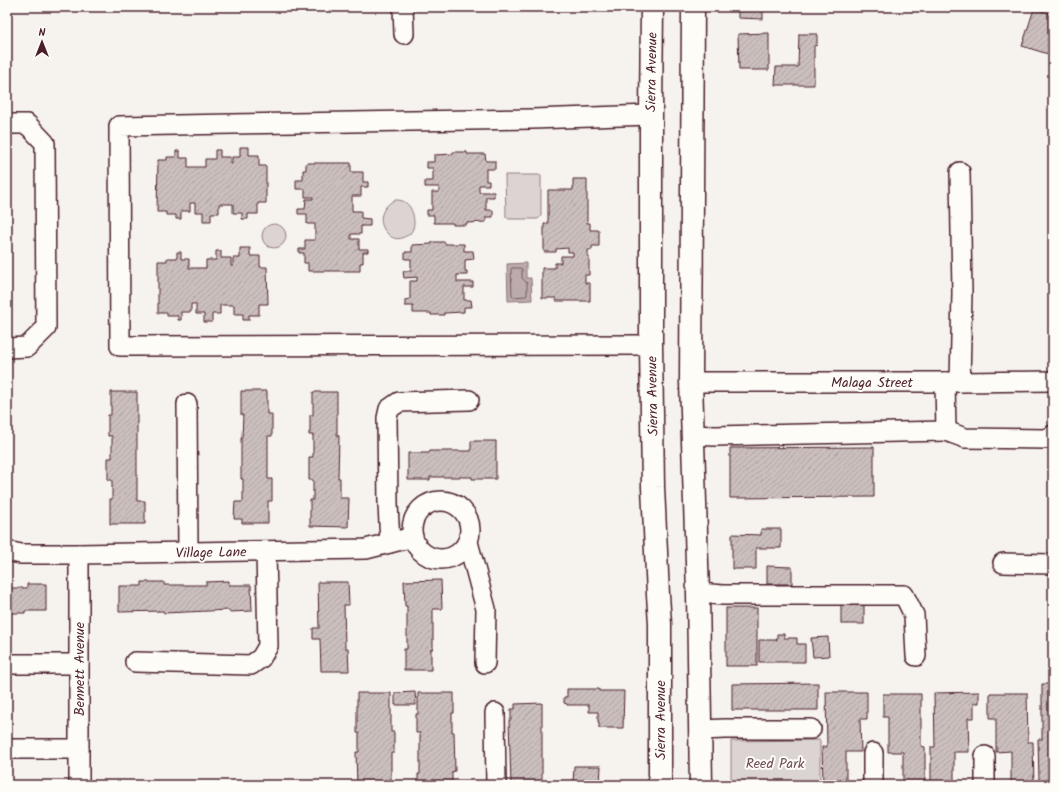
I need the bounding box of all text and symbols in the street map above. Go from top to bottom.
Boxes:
north arrow [22,22,62,62]
text: N [39,24,46,42]
street label: Sierra Avenue [640,31,664,112]
street label: Sierra Avenue [641,355,665,436]
street label: Malaga Street [831,372,914,394]
street label: Village Lane [175,541,247,565]
street label: Bennett Avenue [69,621,91,716]
street label: Sierra Avenue [650,679,672,760]
park label: Reed Park [746,753,805,775]

